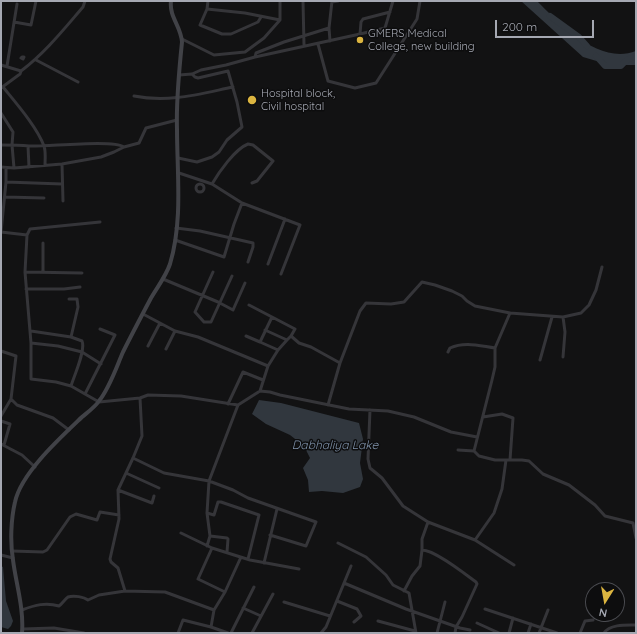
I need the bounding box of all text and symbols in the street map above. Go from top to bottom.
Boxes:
scale bar [497,12,596,38]
text: 200 m [502,19,537,34]
place label: GMERS Medical College, new building [368,27,475,53]
marker: GMERS Medical College, new building [355,35,365,45]
place label: Hospital block, Civil hospital [261,87,335,113]
marker: Hospital block, Civil hospital [246,94,258,106]
water label: Dabhaliya Lake [292,438,378,452]
north arrow [585,582,625,622]
text: N [598,605,608,620]

